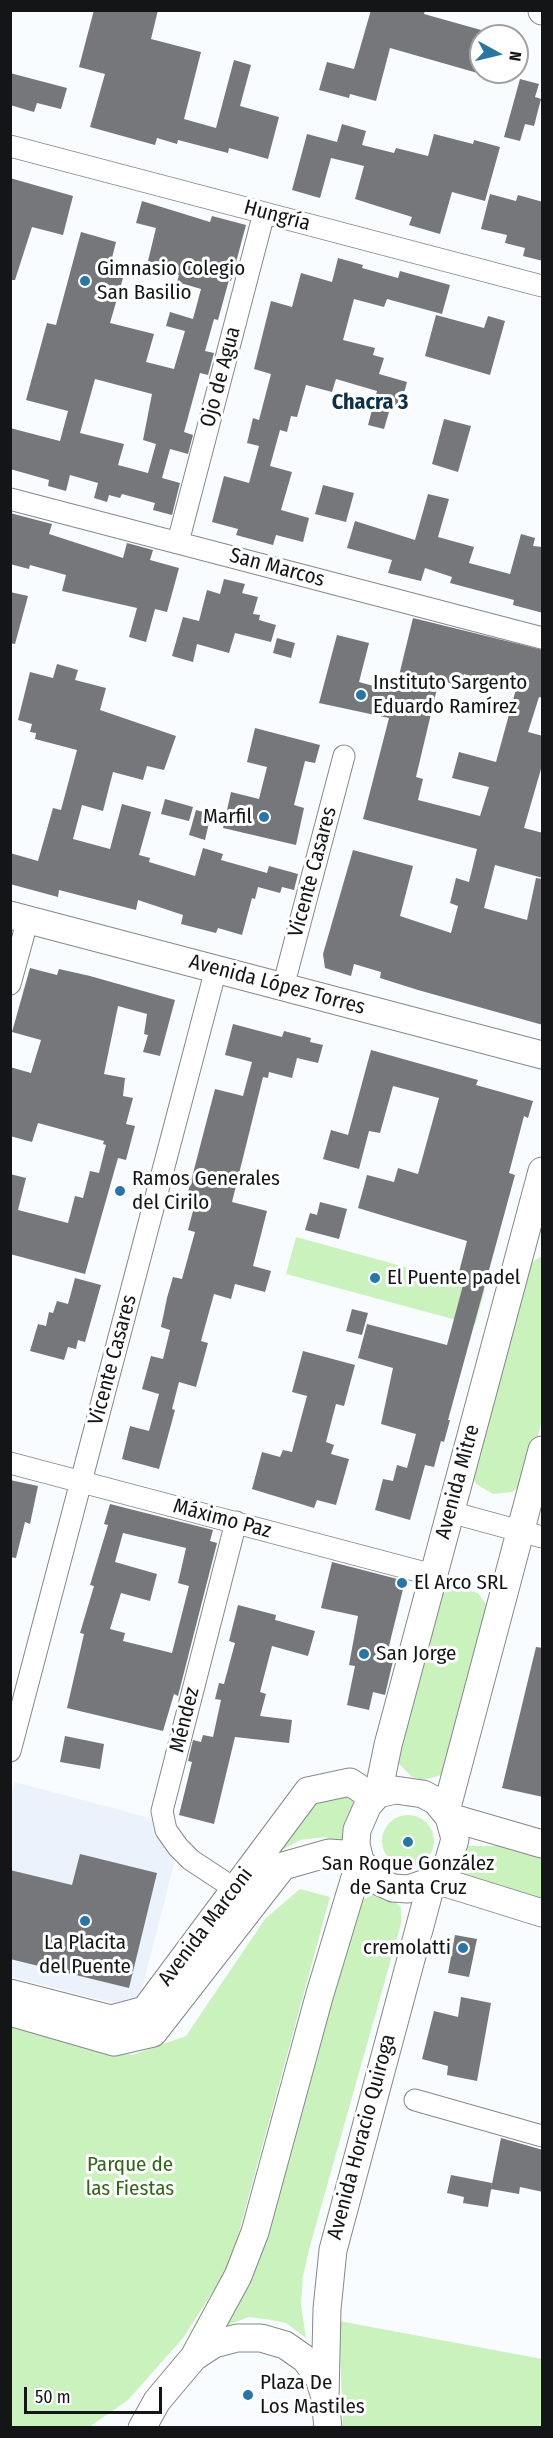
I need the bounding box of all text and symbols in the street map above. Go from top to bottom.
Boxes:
north arrow [469,24,529,84]
text: N [505,50,525,62]
street label: Hungría [241,195,313,237]
place label: Gimnasio Colegio San Basilio [97,256,245,306]
marker: Gimnasio Colegio San Basilio [78,274,92,288]
street label: Ojo de Agua [195,324,247,430]
district label: Chacra 3 [332,390,408,416]
street label: San Marcos [227,543,327,593]
place label: Instituto Sargento Eduardo Ramírez [373,670,527,720]
marker: Instituto Sargento Eduardo Ramírez [354,688,368,702]
place label: Marfil [203,804,252,830]
street label: Vicente Casares [284,804,342,940]
marker: Marfil [257,810,271,824]
street label: Avenida López Torres [186,949,368,1021]
place label: Ramos Generales del Cirilo [132,1166,280,1216]
marker: Ramos Generales del Cirilo [113,1184,127,1198]
place label: El Puente padel [387,1265,520,1291]
marker: El Puente padel [368,1271,382,1285]
street label: Vicente Casares [84,1292,142,1428]
street label: Avenida Mitre [431,1422,485,1542]
street label: Máximo Paz [170,1494,274,1544]
place label: El Arco SRL [414,1570,508,1596]
marker: El Arco SRL [395,1576,409,1590]
place label: San Jorge [376,1641,456,1667]
marker: San Jorge [357,1647,371,1661]
street label: Méndez [165,1685,205,1755]
marker: San Roque González de Santa Cruz [401,1835,415,1849]
place label: San Roque González de Santa Cruz [322,1851,494,1901]
street label: Avenida Marconi [153,1863,259,1991]
marker: La Placita del Puente [78,1914,92,1928]
place label: La Placita del Puente [39,1930,131,1980]
place label: cremolatti [363,1935,451,1961]
marker: cremolatti [456,1941,470,1955]
street label: Avenida Horacio Quiroga [322,2032,402,2242]
park label: Parque de las Fiestas [86,2152,174,2202]
place label: Plaza De Los Mastiles [260,2370,365,2420]
scale bar [27,2375,165,2413]
text: 50 m [35,2386,71,2408]
marker: Plaza De Los Mastiles [241,2388,255,2402]

